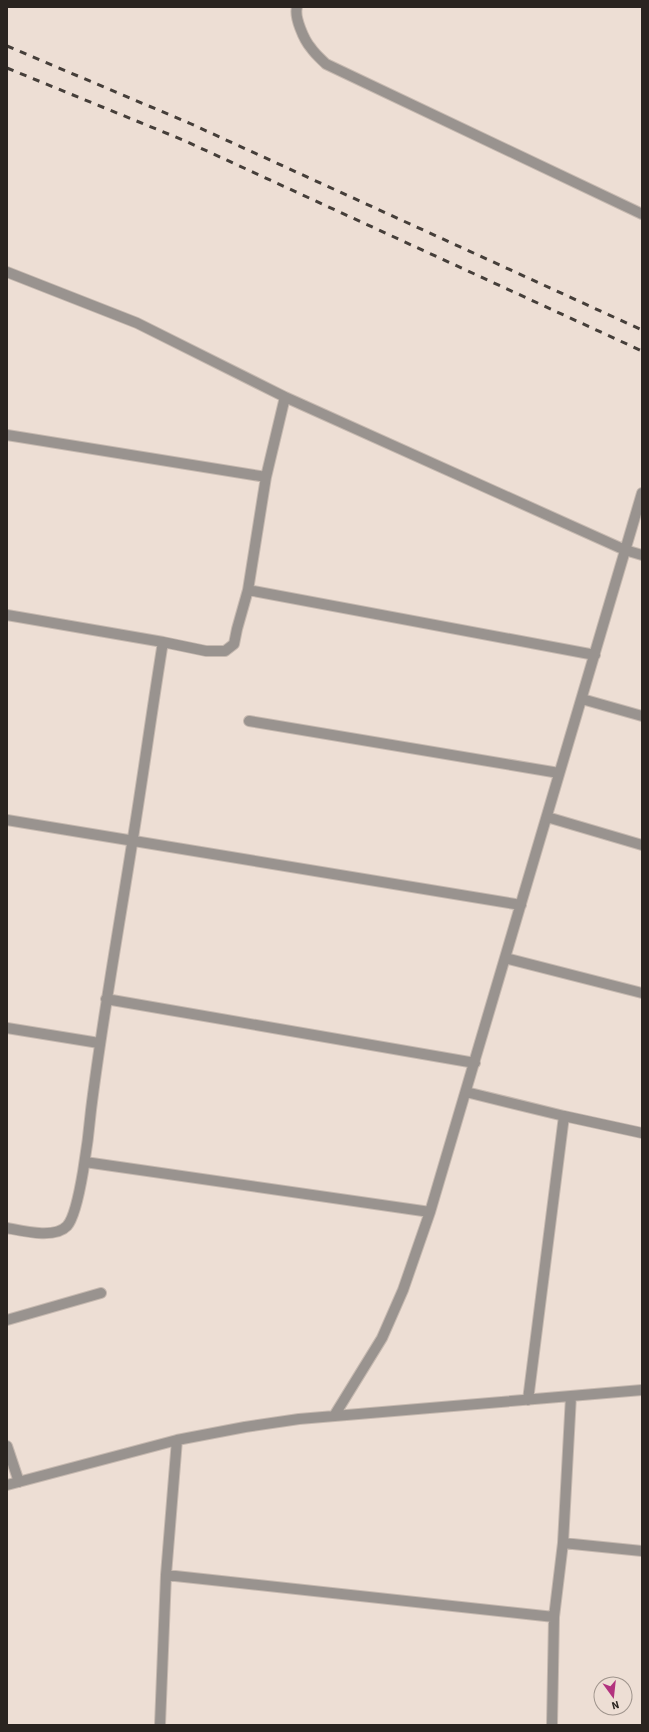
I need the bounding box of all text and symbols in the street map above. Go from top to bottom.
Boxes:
north arrow [593,1676,633,1716]
text: N [610,1697,621,1713]

